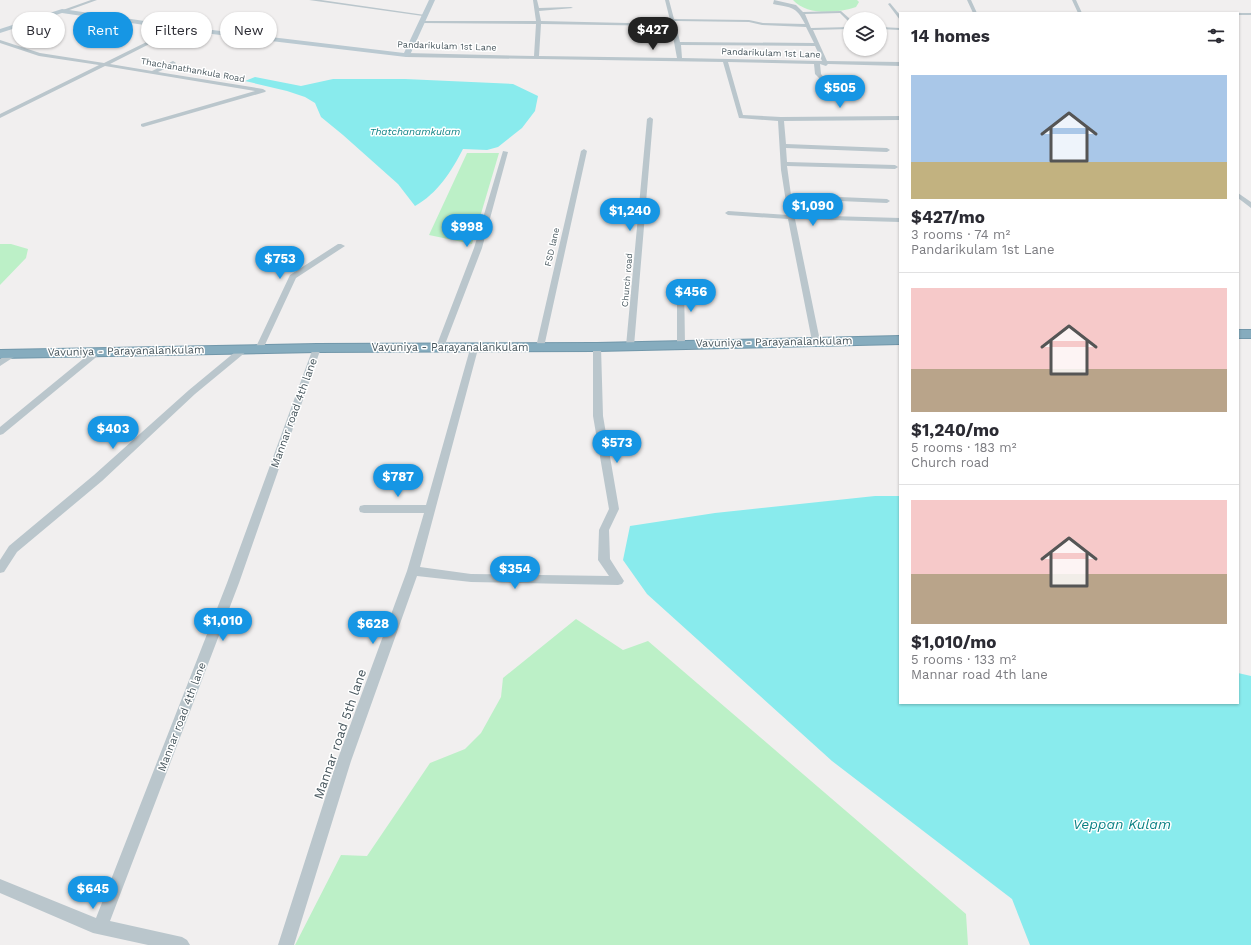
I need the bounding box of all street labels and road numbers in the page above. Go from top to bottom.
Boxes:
street label: Pandarikulam 1st Lane [397,39,497,53]
street label: Pandarikulam 1st Lane [721,46,821,60]
street label: Thachanathankula Road [140,56,246,84]
street label: FSD lane [543,227,561,267]
street label: Church road [620,253,634,307]
street label: Vavuniya - Parayanalankulam [695,334,853,350]
street label: Vavuniya - Parayanalankulam [372,341,528,354]
street label: Vavuniya - Parayanalankulam [47,343,205,359]
street label: Mannar road 4th lane [268,356,320,470]
street label: Mannar road 4th lane [155,661,209,773]
street label: Mannar road 5th lane [311,667,369,801]

